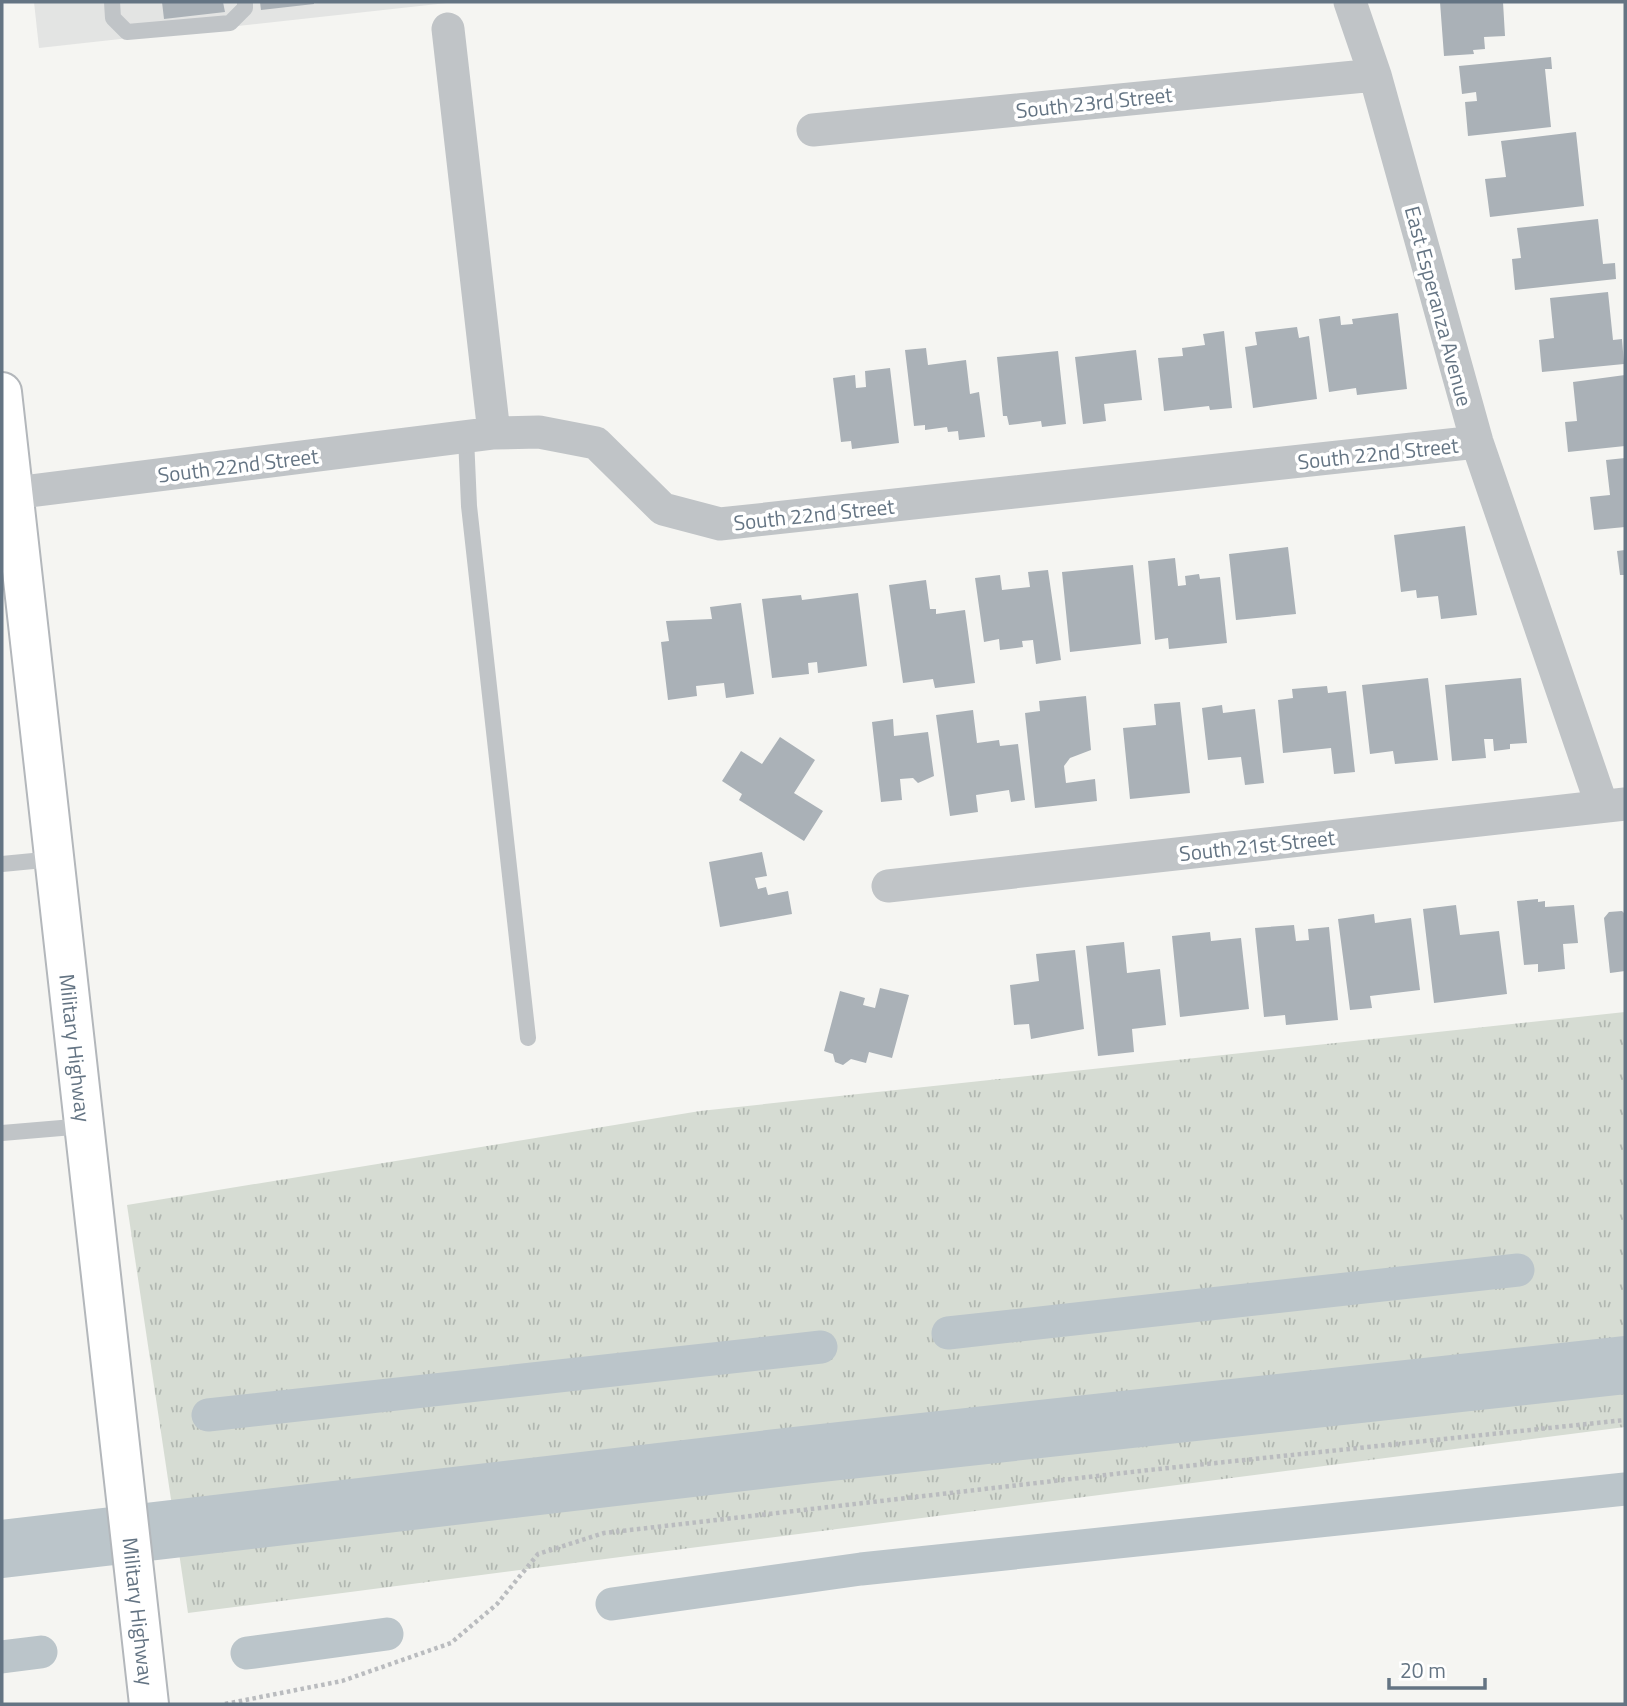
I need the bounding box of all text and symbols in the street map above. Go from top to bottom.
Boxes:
street label: South 23rd Street [1014,78,1174,126]
street label: East Esperanza Avenue [1397,202,1481,410]
street label: South 22nd Street [1296,429,1461,477]
street label: South 22nd Street [156,439,321,491]
street label: South 22nd Street [732,490,897,538]
street label: South 21st Street [1178,821,1337,869]
street label: Military Highway [51,972,100,1124]
street label: Military Highway [114,1536,163,1687]
scale bar [1389,1646,1485,1690]
text: 20 m [1400,1654,1446,1686]

